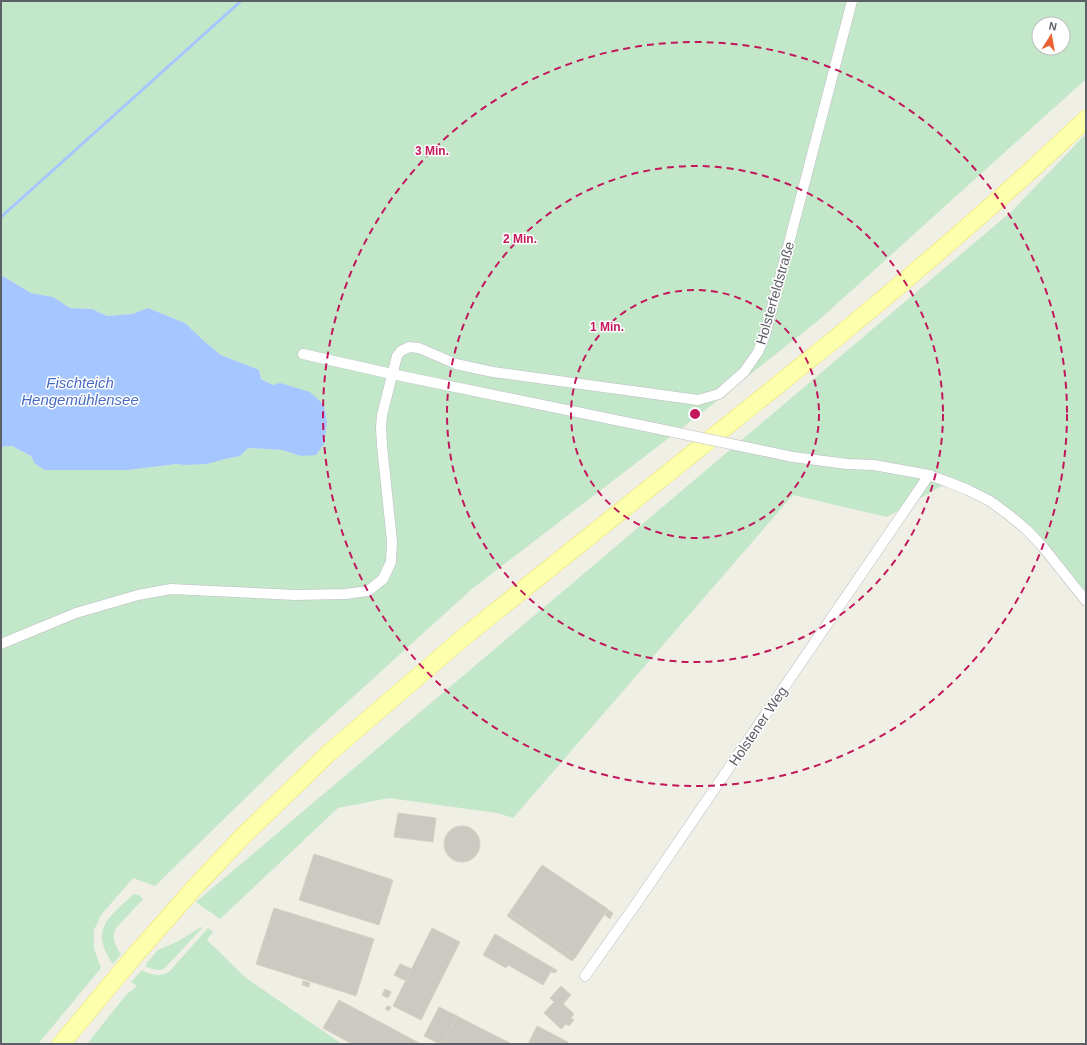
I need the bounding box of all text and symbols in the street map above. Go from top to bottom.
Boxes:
north arrow [1031,16,1071,56]
text: N [1048,20,1058,33]
text: 3 Min. [415,144,449,158]
text: 2 Min. [503,232,537,246]
street label: Holsterfeldstraße [753,239,797,346]
text: 1 Min. [590,320,624,334]
water label: Fischteich Hengemühlensee [21,374,139,408]
centre of rings [688,407,702,421]
street label: Holstener Weg [726,683,790,769]

